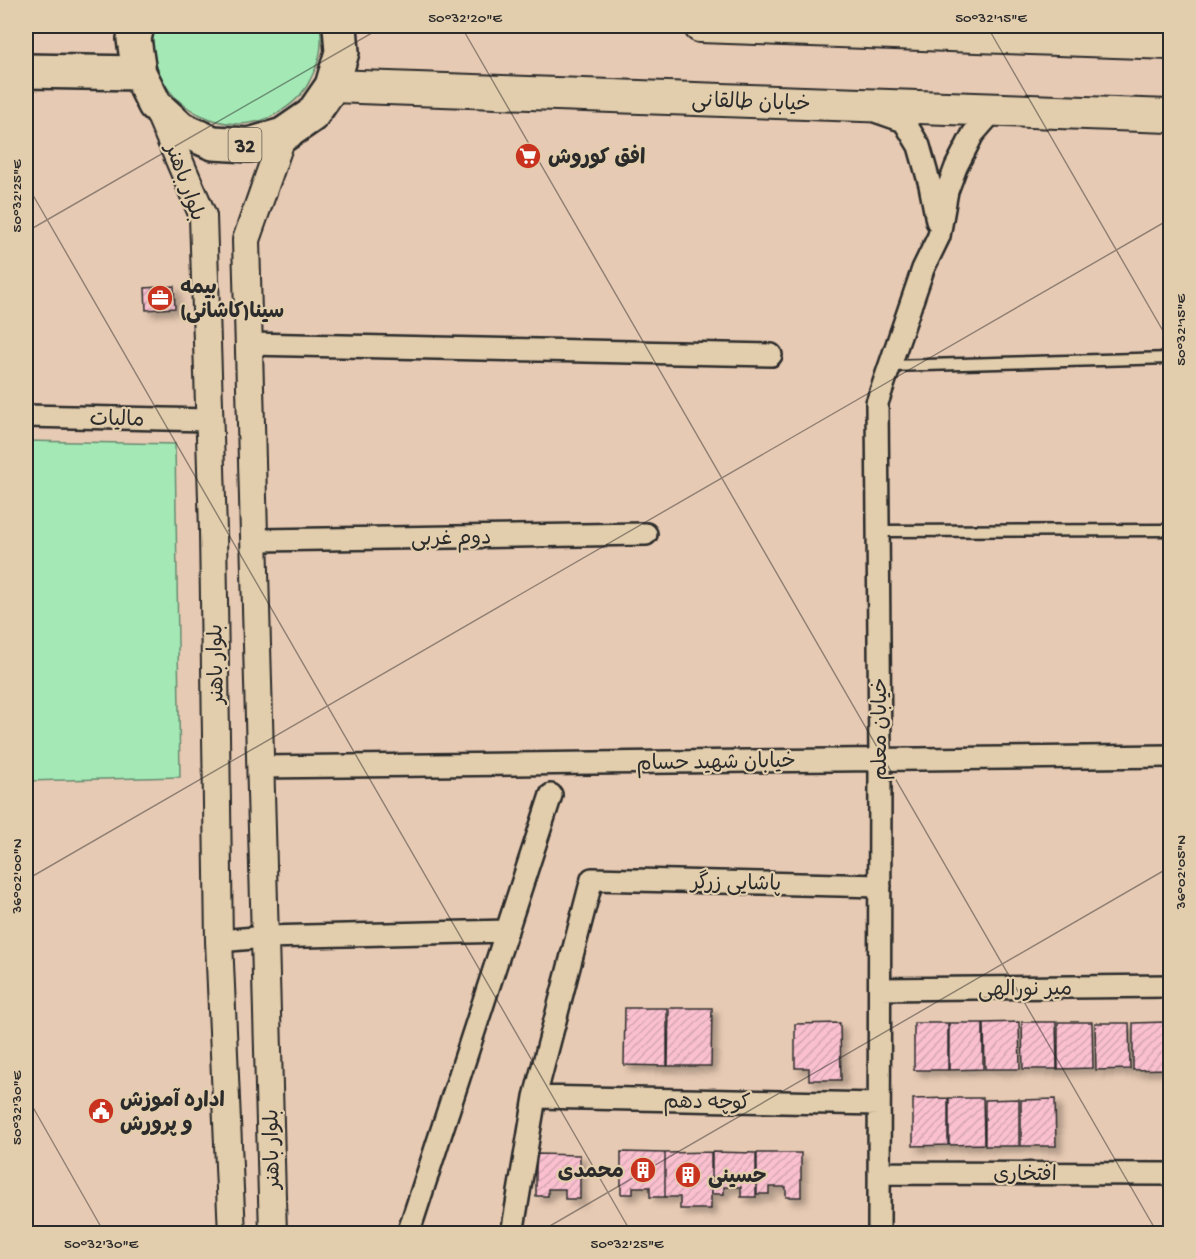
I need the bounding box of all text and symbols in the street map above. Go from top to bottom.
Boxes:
text: 50°32'20"E [428,10,502,28]
text: 50°32'15"E [955,10,1027,28]
street label: خیابان طالقانی [691,90,811,119]
road number: 32 [228,128,262,162]
street label: بلوار باهنر [157,140,208,225]
supermarket icon: افق کوروش [513,141,543,171]
place label: افق کوروش [548,144,645,172]
text: 50°32'25"E [9,159,27,232]
place label: بیمه سینا(کاشانی) [180,277,284,326]
office icon: بیمه سینا(کاشانی) [145,283,175,313]
text: 50°32'15"E [1173,294,1191,366]
street label: مالیات [89,409,144,434]
street label: دوم غربی [411,527,491,554]
street label: بلوار باهنر [205,624,232,706]
street label: خیابان معلم [870,677,895,781]
street label: خیابان شهید حسام [636,751,796,778]
text: 36°02'05"N [1173,835,1191,910]
text: 36°02'00"N [9,838,27,914]
street label: پاشایی زرگر [689,869,781,899]
street label: میر نورالهی [978,978,1072,1005]
text: 50°32'30"E [9,1070,27,1145]
place label: اداره آموزش و پرورش [120,1087,225,1139]
street label: کوچه دهم [663,1091,751,1118]
public building icon: اداره آموزش و پرورش [86,1096,116,1126]
street label: بلوار باهنر [261,1109,288,1191]
building icon: محمدی [628,1155,658,1185]
building icon: حسینی [673,1160,703,1190]
place label: محمدی [558,1161,624,1186]
street label: افتخاری [993,1164,1057,1189]
place label: حسینی [708,1166,767,1191]
text: 50°32'30"E [64,1236,139,1254]
text: 50°32'25"E [591,1236,664,1254]

